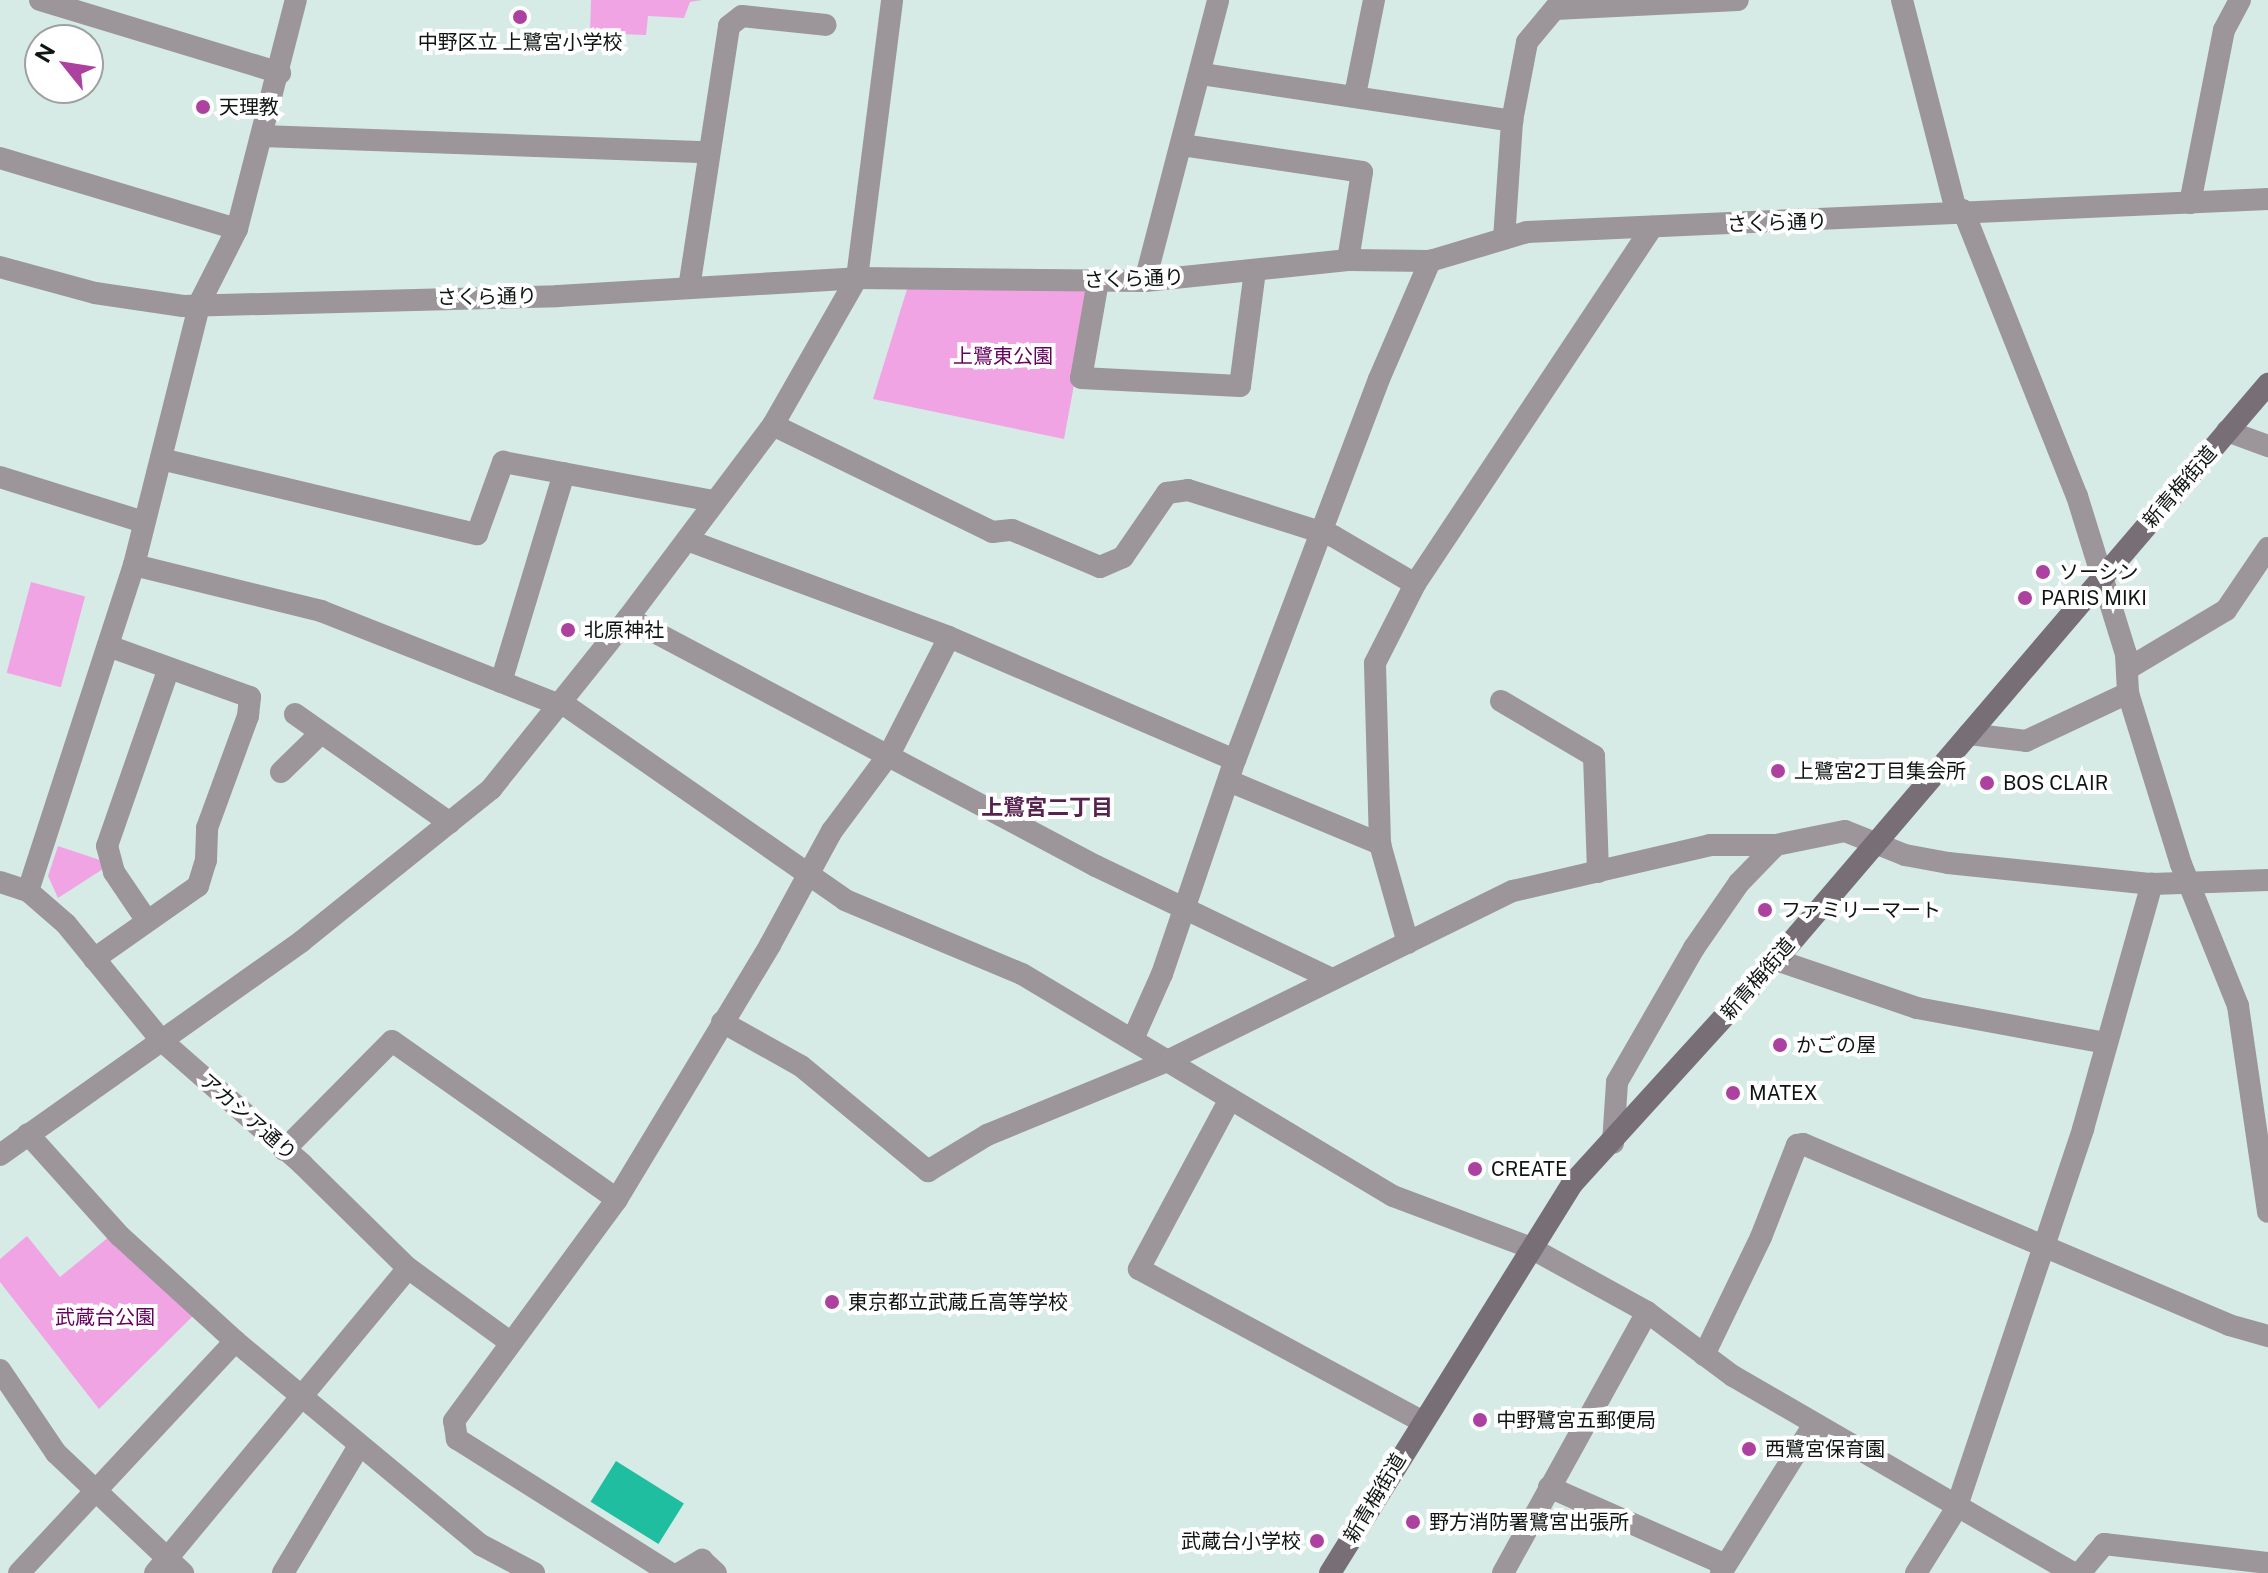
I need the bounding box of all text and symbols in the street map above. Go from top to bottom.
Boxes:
marker: 中野区立 上鷺宮小学校 [511,8,529,26]
north arrow [24,24,104,104]
place label: 中野区立 上鷺宮小学校 [418,30,622,54]
text: N [29,39,61,67]
place label: 天理教 [219,95,279,119]
marker: 天理教 [194,98,212,116]
street label: さくら通り [1727,209,1827,237]
street label: さくら通り [1084,265,1184,293]
street label: さくら通り [437,284,537,310]
park label: 上鷺東公園 [953,344,1053,368]
street label: 新青梅街道 [2138,441,2222,533]
place label: ソーシン [2059,560,2139,584]
marker: ソーシン [2034,563,2052,581]
place label: PARIS MIKI [2041,586,2147,610]
marker: PARIS MIKI [2016,589,2034,607]
place label: 北原神社 [584,618,664,642]
marker: 北原神社 [559,621,577,639]
place label: 上鷺宮2丁目集会所 [1794,759,1966,783]
marker: 上鷺宮2丁目集会所 [1769,762,1787,780]
place label: BOS CLAIR [2003,771,2108,795]
marker: BOS CLAIR [1978,774,1996,792]
district label: 上鷺宮二丁目 [981,795,1113,821]
place label: ファミリーマート [1781,898,1941,922]
marker: ファミリーマート [1756,901,1774,919]
street label: 新青梅街道 [1716,933,1800,1025]
place label: かごの屋 [1796,1033,1876,1057]
marker: かごの屋 [1771,1036,1789,1054]
street label: アカシア通り [195,1069,301,1165]
place label: MATEX [1749,1081,1818,1105]
marker: MATEX [1724,1084,1742,1102]
place label: CREATE [1491,1157,1567,1181]
marker: CREATE [1466,1160,1484,1178]
place label: 東京都立武蔵丘高等学校 [848,1290,1068,1314]
marker: 東京都立武蔵丘高等学校 [823,1293,841,1311]
park label: 武蔵台公園 [55,1305,155,1329]
place label: 中野鷺宮五郵便局 [1496,1408,1656,1432]
marker: 中野鷺宮五郵便局 [1471,1411,1489,1429]
place label: 西鷺宮保育園 [1765,1437,1885,1461]
marker: 西鷺宮保育園 [1740,1440,1758,1458]
street label: 新青梅街道 [1339,1449,1411,1547]
place label: 野方消防署鷺宮出張所 [1429,1510,1629,1534]
marker: 野方消防署鷺宮出張所 [1404,1513,1422,1531]
place label: 武蔵台小学校 [1181,1529,1301,1553]
marker: 武蔵台小学校 [1308,1532,1326,1550]

